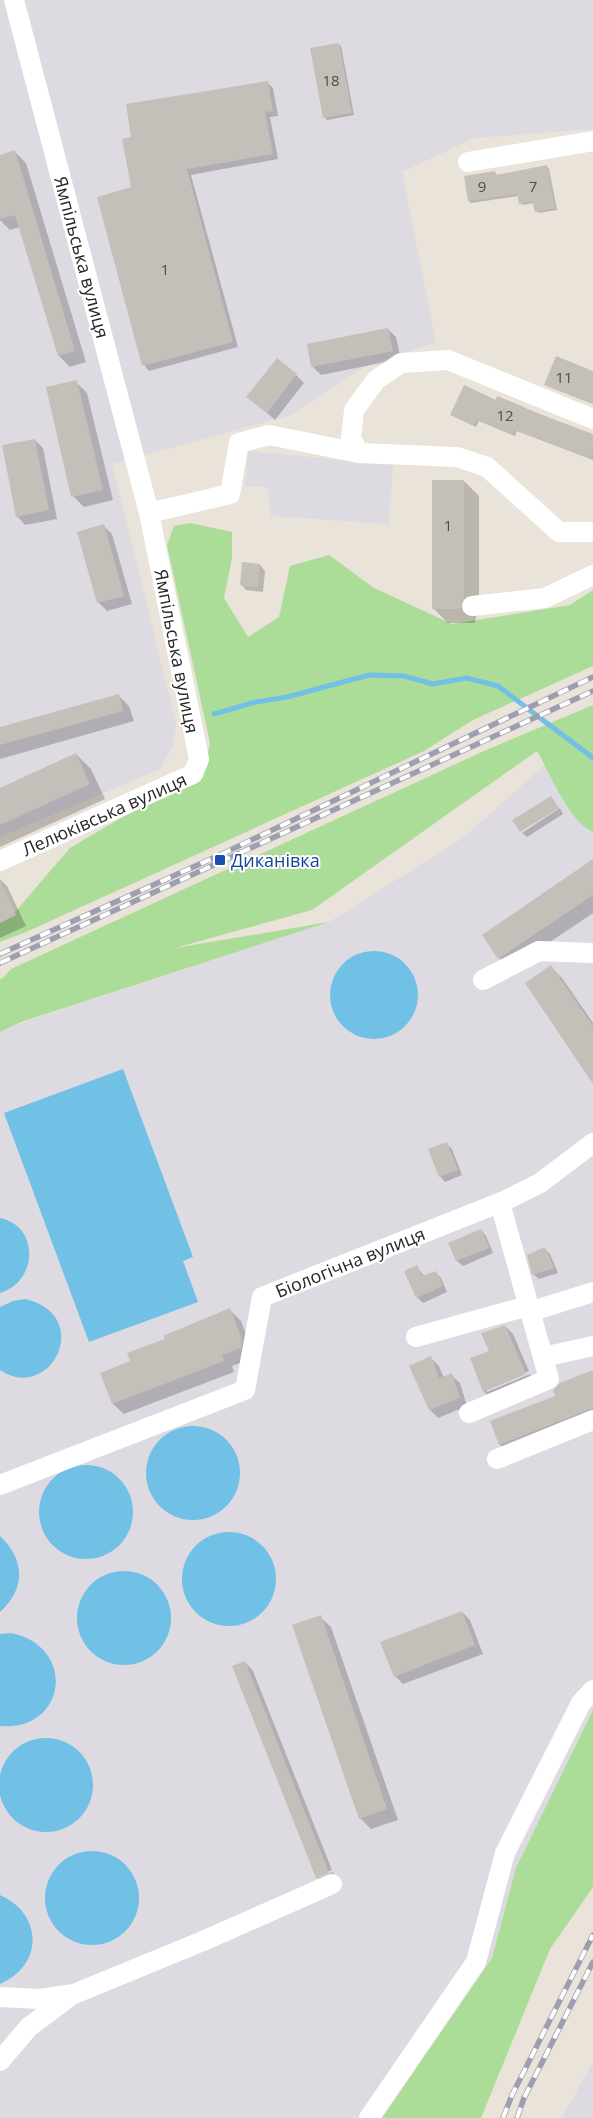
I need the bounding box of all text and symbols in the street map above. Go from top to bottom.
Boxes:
house number: 18 [322,70,340,90]
street label: Ямпільська вулиця [49,173,115,341]
house number: 9 [478,176,486,196]
house number: 7 [529,176,537,196]
house number: 1 [161,259,169,279]
house number: 11 [555,367,573,387]
house number: 12 [496,405,514,425]
house number: 1 [444,515,452,535]
street label: Ямпільська вулиця [149,567,205,735]
street label: Лелюківська вулиця [18,767,190,861]
place label: Диканівка [231,848,320,872]
marker: Диканівка [213,853,227,867]
street label: Біологічна вулиця [272,1221,428,1303]

